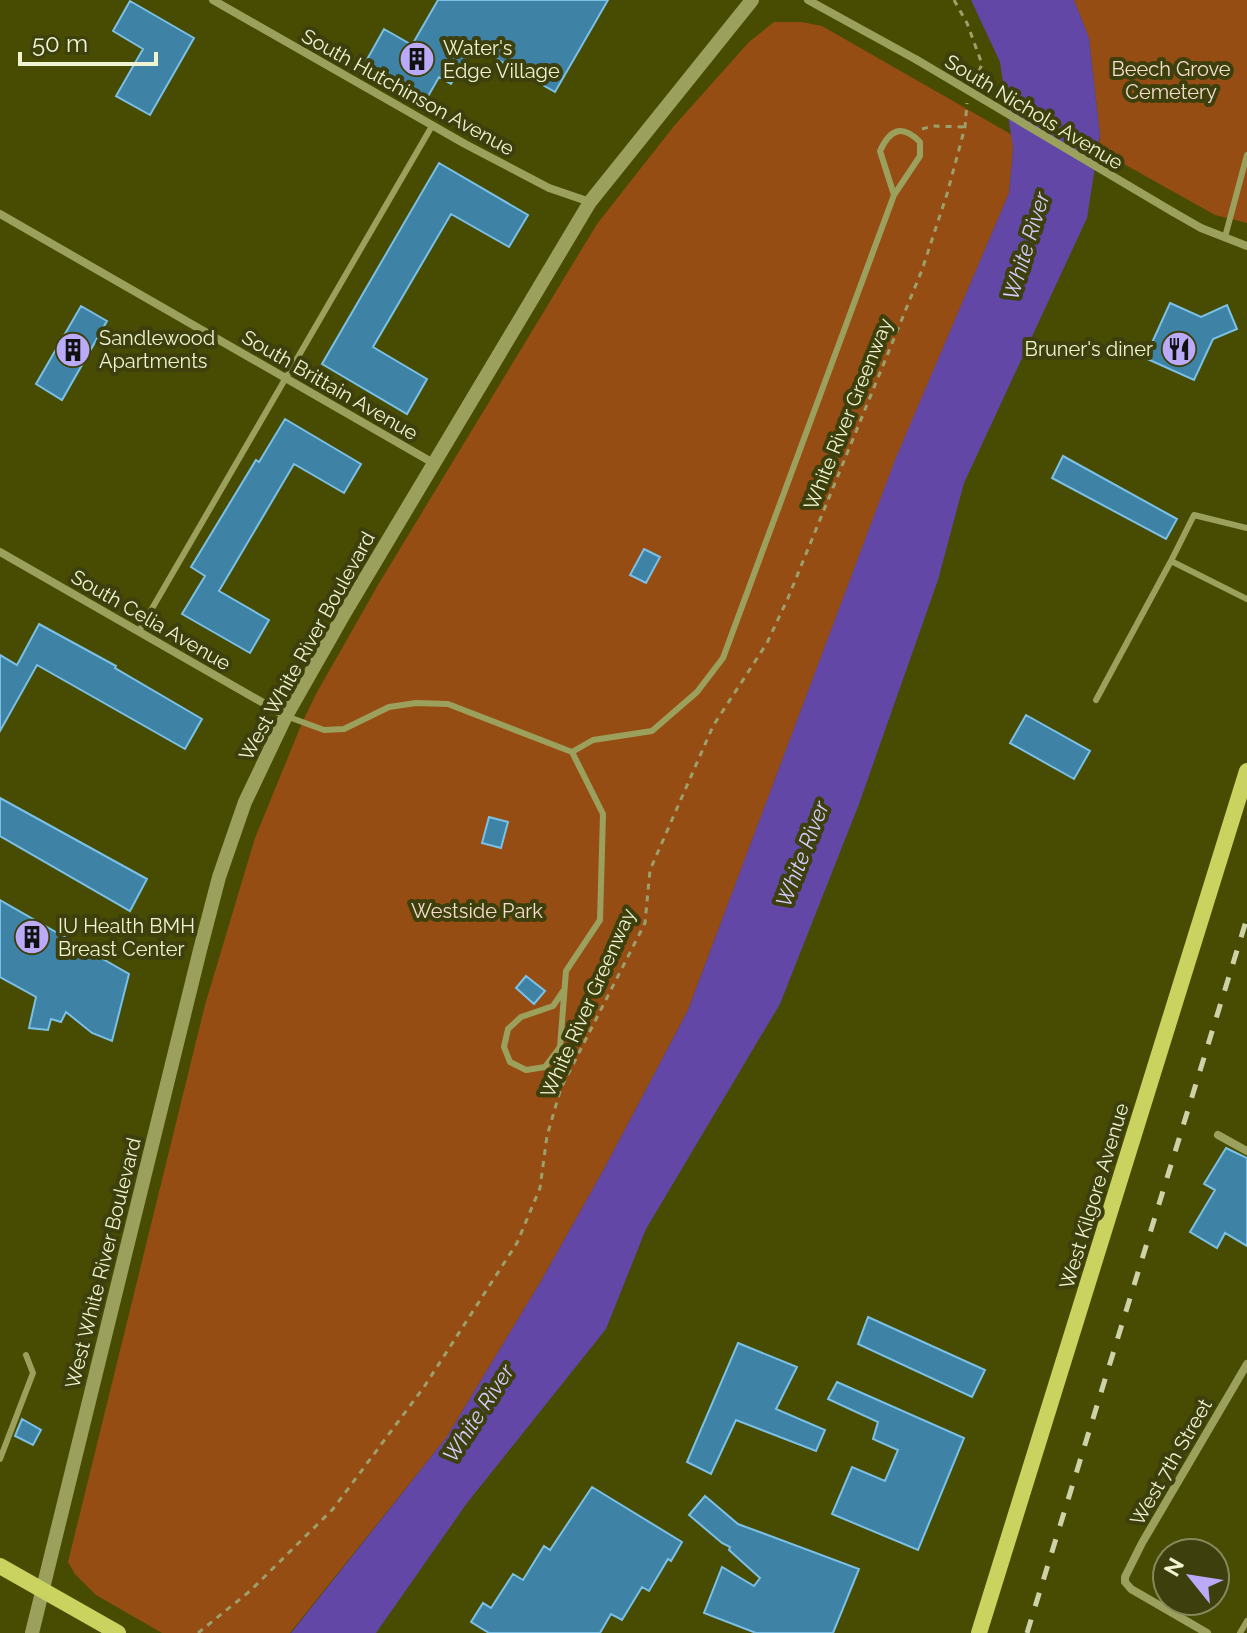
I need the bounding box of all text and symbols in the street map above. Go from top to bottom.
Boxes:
scale bar [20,16,156,66]
street label: South Hutchinson Avenue [298,24,519,161]
text: 50 m [32,29,88,58]
place label: Water's Edge Village [443,36,560,83]
building icon: Water's Edge Village [398,40,436,78]
street label: South Nichols Avenue [941,49,1128,175]
park label: Beech Grove Cemetery [1111,57,1231,104]
water label: White River [997,188,1055,303]
street label: White River Greenway [799,314,898,513]
street label: South Brittain Avenue [238,325,422,445]
place label: Sandlewood Apartments [99,326,215,373]
restaurant icon: Bruner's diner [1160,330,1198,368]
building icon: Sandlewood Apartments [54,331,92,369]
place label: Bruner's diner [1025,337,1153,361]
street label: West White River Boulevard [234,527,380,765]
street label: South Celia Avenue [67,565,235,676]
water label: White River [770,796,835,911]
park label: Westside Park [411,899,543,923]
street label: White River Greenway [535,904,641,1101]
place label: IU Health BMH Breast Center [58,914,195,961]
building icon: IU Health BMH Breast Center [13,918,51,956]
street label: West Kilgore Avenue [1054,1100,1134,1292]
street label: West White River Boulevard [60,1135,146,1391]
water label: White River [437,1358,520,1467]
street label: West 7th Street [1125,1394,1217,1530]
north arrow [1151,1537,1231,1617]
text: N [1158,1553,1189,1581]

